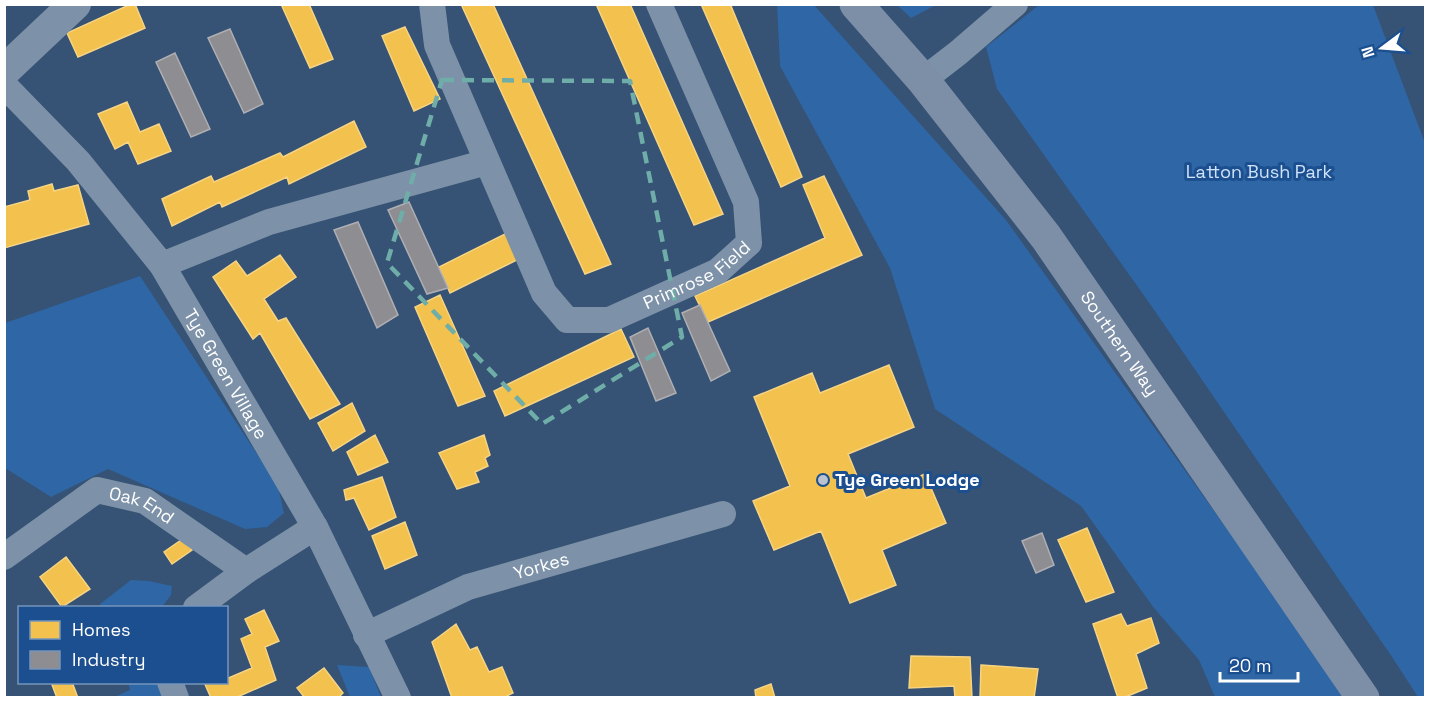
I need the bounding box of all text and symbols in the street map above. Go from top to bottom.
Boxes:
north arrow [1352,18,1412,78]
text: N [1356,44,1380,60]
park label: Latton Bush Park [1186,160,1333,183]
street label: Primrose Field [639,235,755,314]
street label: Southern Way [1076,286,1164,400]
street label: Tye Green Village [179,304,273,443]
place label: Tye Green Lodge [835,468,980,491]
marker: Tye Green Lodge [816,473,830,487]
street label: Oak End [107,481,179,529]
street label: Yorkes [511,547,572,584]
legend [18,606,228,684]
text: Homes [72,618,131,641]
scale bar [1220,645,1298,683]
text: Industry [72,648,145,671]
text: 20 m [1229,654,1272,677]

